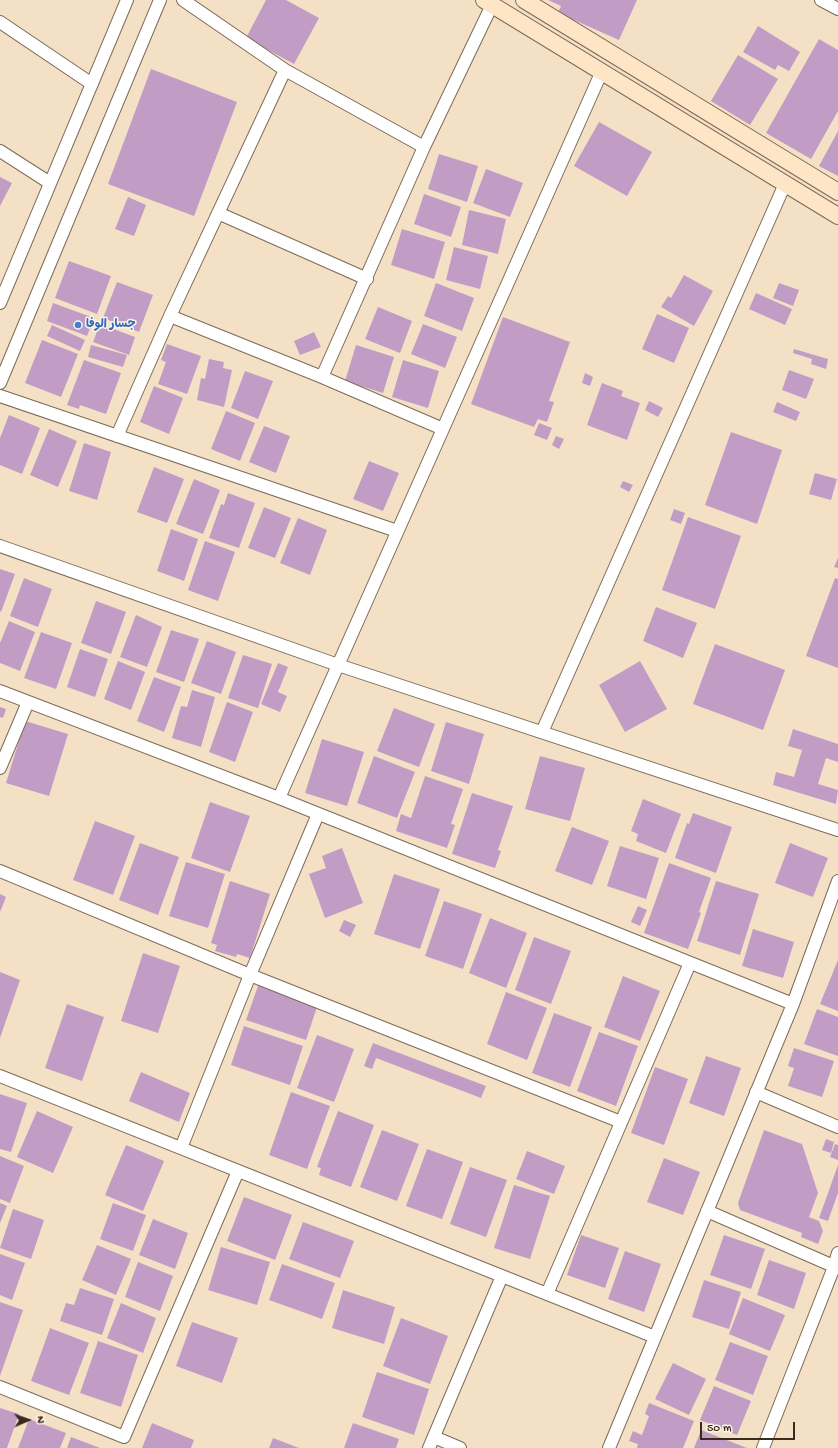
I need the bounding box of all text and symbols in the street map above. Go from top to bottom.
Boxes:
place label: جسار الوفا [86,318,136,332]
marker: جسار الوفا [73,320,83,330]
north arrow [8,1400,48,1440]
scale bar [702,1414,797,1440]
text: N [34,1416,46,1423]
text: 50 m [707,1422,732,1436]

